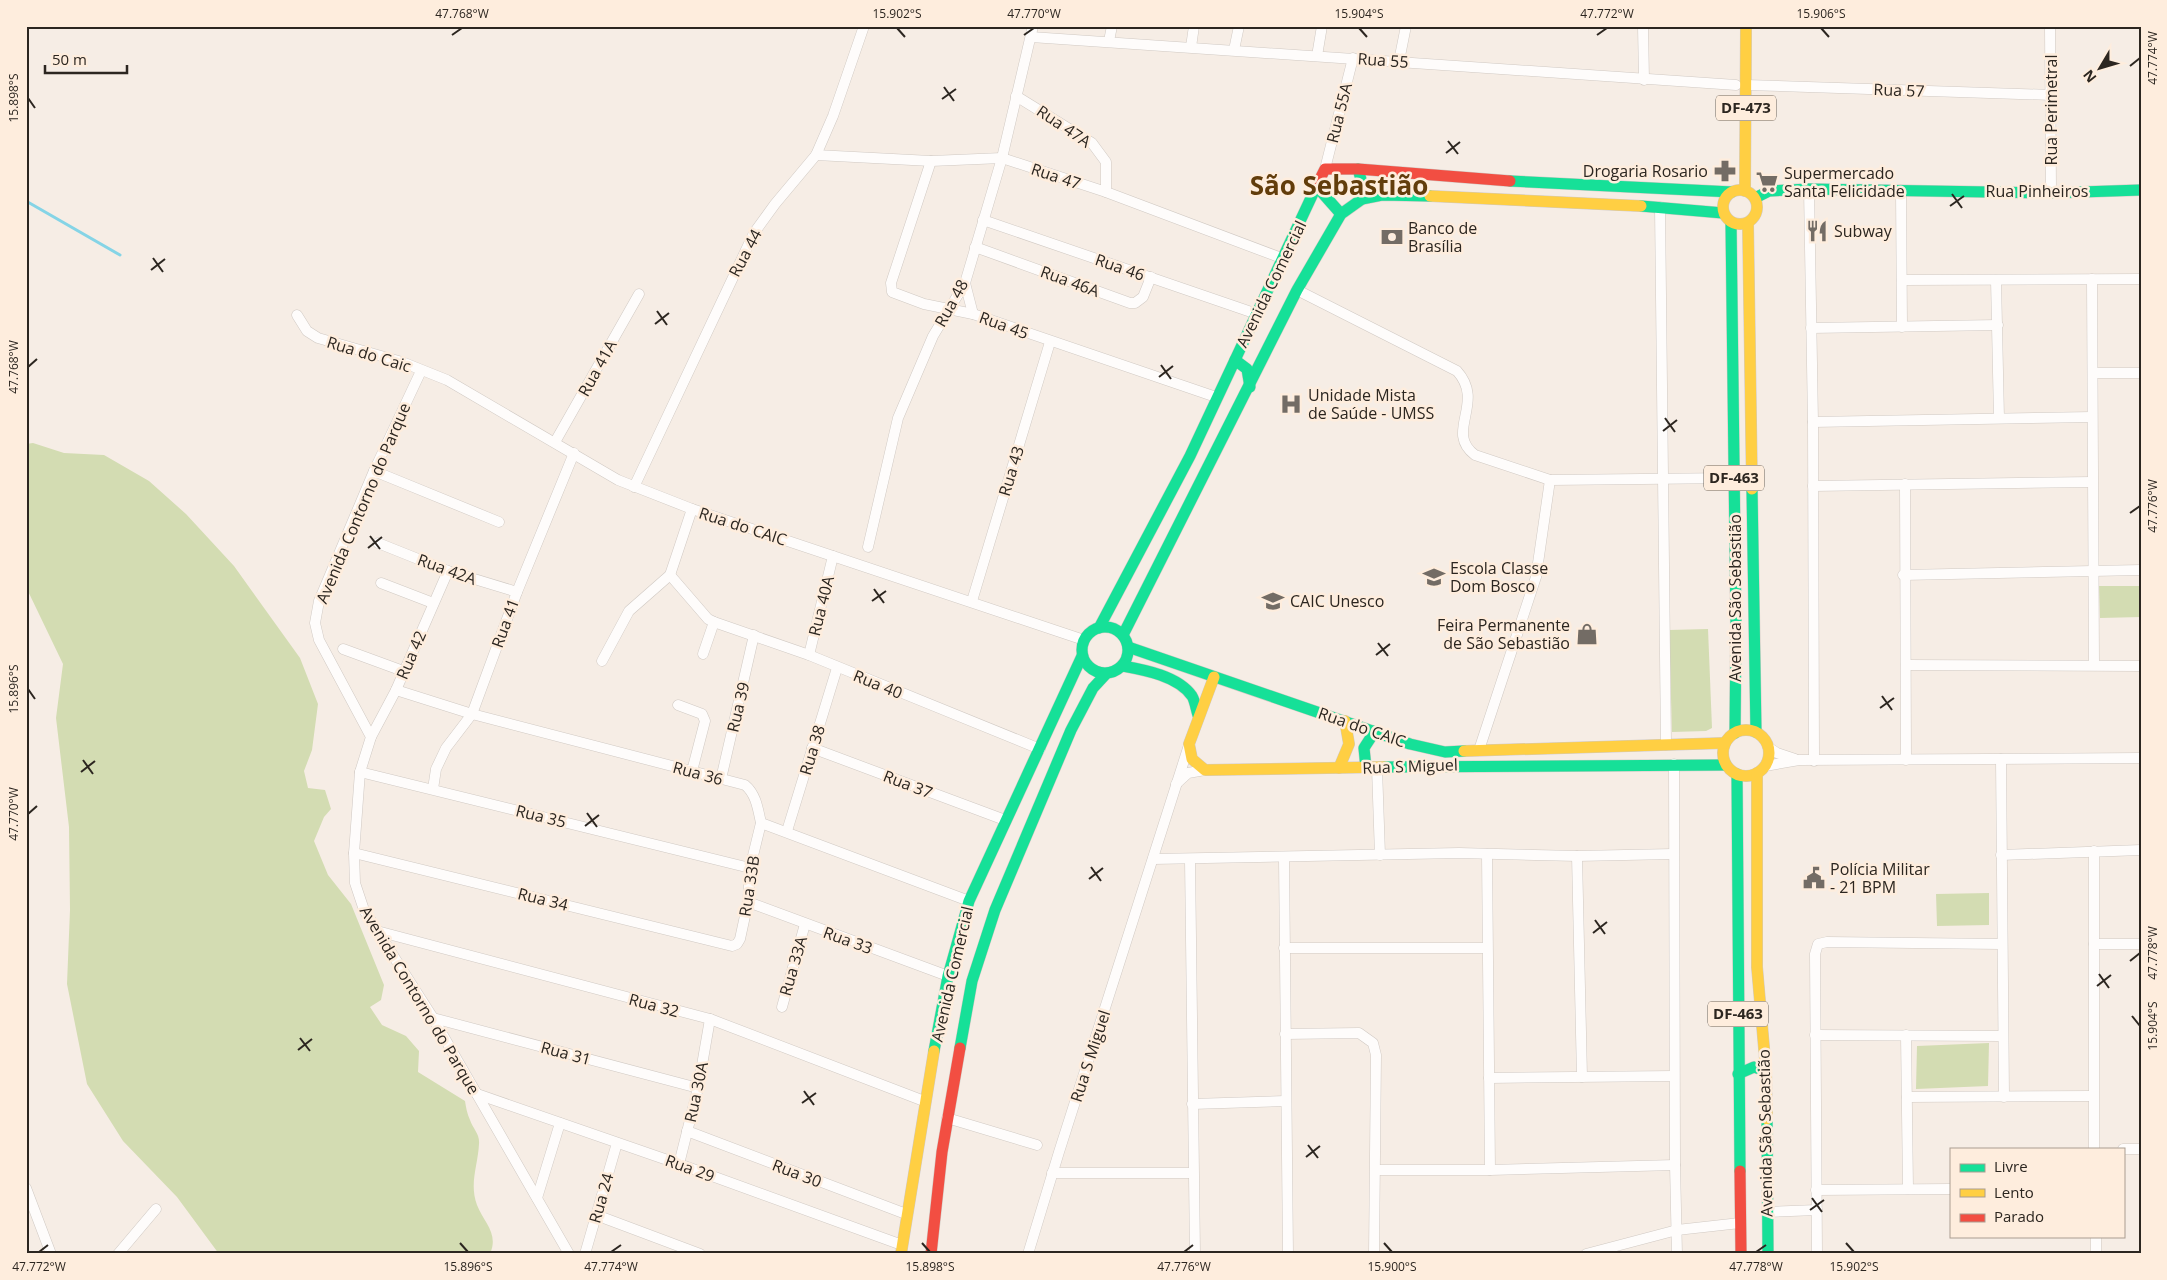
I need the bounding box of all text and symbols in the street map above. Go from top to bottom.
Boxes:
text: 47.768°W [435,5,489,22]
text: 15.902°S [872,5,922,22]
text: 47.770°W [1007,5,1061,22]
text: 15.904°S [1334,5,1384,22]
text: 47.772°W [1580,5,1634,22]
text: 15.906°S [1796,5,1846,22]
text: 47.774°W [2144,31,2161,85]
scale bar [45,42,128,74]
north arrow [2074,42,2124,92]
street label: Rua 55 [1357,47,1409,73]
text: 50 m [52,49,87,69]
street label: Rua Perimetral [2040,55,2062,165]
text: N [2078,66,2100,87]
text: 15.898°S [5,73,22,123]
street label: Rua 57 [1873,78,1925,102]
street label: Rua 55A [1321,80,1357,145]
road number: DF-473 [1716,96,1776,120]
street label: Rua 47A [1032,100,1096,153]
street label: Rua 47 [1028,158,1084,194]
pharmacy icon: Drogaria Rosario [1712,158,1738,184]
place label: Drogaria Rosario [1583,160,1708,182]
place label: Supermercado Santa Felicidade [1784,162,1905,202]
district label: São Sebastião [1250,167,1428,203]
supermarket icon: Supermercado Santa Felicidade [1754,169,1780,195]
street label: Rua Pinheiros [1986,180,2088,202]
street label: Avenida Comercial [1231,217,1311,351]
place label: Banco de Brasília [1408,217,1477,257]
restaurant icon: Subway [1804,218,1830,244]
place label: Subway [1834,220,1893,242]
bank icon: Banco de Brasília [1379,224,1405,250]
street label: Rua 44 [723,225,767,281]
street label: Rua 46 [1092,248,1148,286]
street label: Rua 46A [1038,260,1103,302]
street label: Rua 48 [929,275,973,331]
street label: Rua 45 [976,306,1032,344]
street label: Rua do Caic [324,331,414,377]
street label: Rua 41A [573,335,622,400]
text: 47.768°W [5,340,22,394]
place label: Unidade Mista de Saúde - UMSS [1308,384,1434,424]
hospital icon: Unidade Mista de Saúde - UMSS [1278,391,1304,417]
street label: Avenida Contorno do Parque [311,399,415,607]
street label: Rua 43 [993,443,1029,499]
road number: DF-463 [1704,466,1764,490]
text: 47.776°W [2144,479,2161,533]
street label: Rua do CAIC [696,501,790,551]
street label: Avenida São Sebastião [1724,514,1746,682]
street label: Rua 42A [415,548,480,590]
place label: Escola Classe Dom Bosco [1450,557,1548,597]
school or university icon: Escola Classe Dom Bosco [1421,564,1447,590]
street label: Rua 40A [803,573,839,638]
school or university icon: CAIC Unesco [1260,588,1286,614]
place label: CAIC Unesco [1290,590,1384,612]
street label: Rua 41 [486,595,524,651]
place label: Feira Permanente de São Sebastião [1437,614,1570,654]
shop icon: Feira Permanente de São Sebastião [1574,621,1600,647]
street label: Rua 42 [391,627,431,683]
text: 15.896°S [5,664,22,714]
street label: Rua 40 [850,664,906,704]
street label: Rua 39 [722,680,754,734]
street label: Rua do CAIC [1315,702,1409,752]
street label: Rua 38 [794,722,830,778]
street label: Rua S Miguel [1362,753,1458,779]
street label: Rua 36 [671,756,725,790]
street label: Rua 37 [880,765,936,803]
text: 47.770°W [5,787,22,841]
street label: Rua 35 [514,799,568,833]
street label: Rua 33B [733,854,765,918]
place label: Polícia Militar - 21 BPM [1830,858,1930,898]
public building icon: Polícia Militar - 21 BPM [1801,865,1827,891]
street label: Rua 34 [516,882,570,916]
street label: Avenida Contorno do Parque [355,902,485,1098]
street label: Avenida Comercial [926,904,978,1044]
street label: Rua 33 [820,921,876,959]
text: 47.778°W [2144,926,2161,980]
street label: Rua 33A [774,933,812,998]
street label: Rua 32 [627,988,681,1022]
text: 15.904°S [2144,1001,2161,1051]
road number: DF-463 [1708,1002,1768,1026]
street label: Rua S Miguel [1065,1007,1115,1105]
street label: Rua 31 [539,1036,593,1070]
street label: Avenida São Sebastião [1753,1049,1777,1217]
street label: Rua 30A [679,1059,713,1124]
legend [1950,1148,2124,1238]
street label: Rua 29 [662,1149,718,1187]
street label: Rua 30 [769,1154,825,1192]
text: Livre [1994,1156,2028,1176]
street label: Rua 24 [583,1170,619,1226]
text: Lento [1994,1182,2034,1202]
text: Parado [1994,1206,2044,1226]
text: 47.772°W [12,1258,66,1275]
text: 15.896°S [443,1258,493,1275]
text: 47.774°W [584,1258,638,1275]
text: 15.898°S [905,1258,955,1275]
text: 47.776°W [1157,1258,1211,1275]
text: 15.900°S [1367,1258,1417,1275]
text: 47.778°W [1729,1258,1783,1275]
text: 15.902°S [1829,1258,1879,1275]

